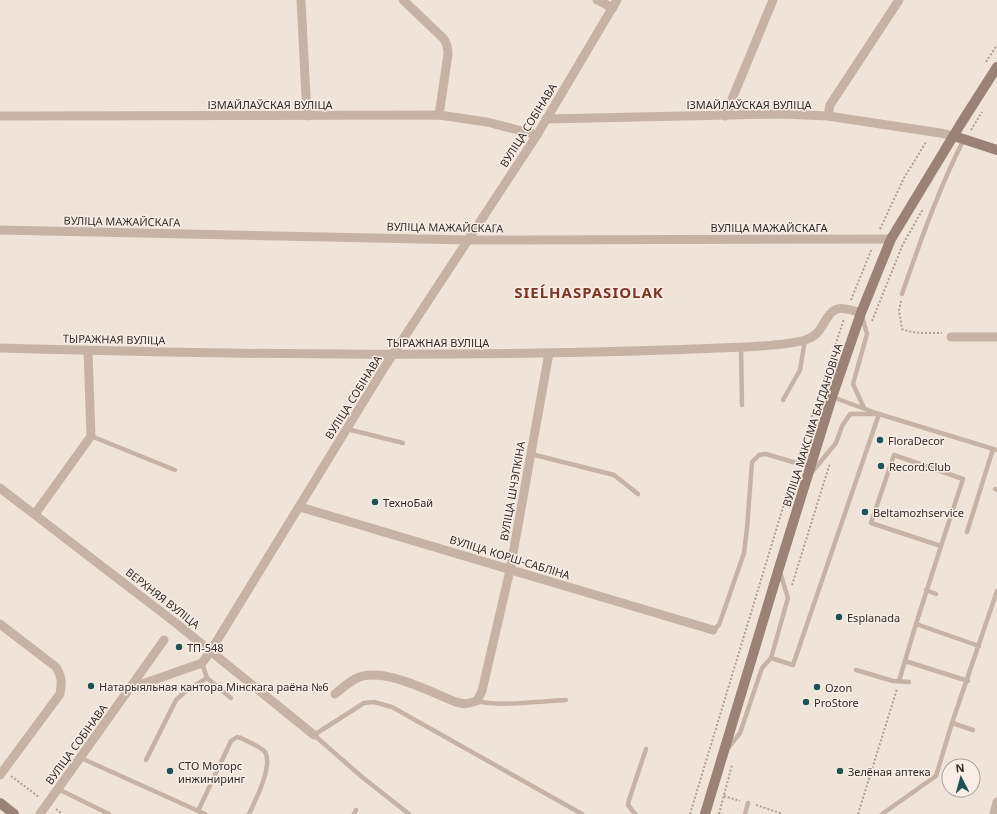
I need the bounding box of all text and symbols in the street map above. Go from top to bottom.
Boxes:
street label: ВУЛІЦА СОБІНАВА [496,79,560,170]
street label: ІЗМАЙЛАЎСКАЯ ВУЛІЦА [207,97,334,112]
street label: ІЗМАЙЛАЎСКАЯ ВУЛІЦА [686,97,813,112]
street label: ВУЛІЦА МАЖАЙСКАГА [63,212,182,230]
street label: ВУЛІЦА МАЖАЙСКАГА [386,218,505,236]
street label: ВУЛІЦА МАЖАЙСКАГА [711,220,828,235]
district label: SIEĹHASPASIOLAK [514,282,664,302]
street label: ТЫРАЖНАЯ ВУЛІЦА [63,331,166,347]
street label: ТЫРАЖНАЯ ВУЛІЦА [387,335,490,350]
street label: ВУЛІЦА МАКСІМА БАГДАНОВІЧА [778,341,846,509]
street label: ВУЛІЦА СОБІНАВА [321,351,385,442]
place label: FloraDecor [888,433,945,448]
marker: FloraDecor [875,435,885,445]
street label: ВУЛІЦА ШЧЭПКІНА [496,439,528,542]
place label: Record.Club [889,459,951,474]
marker: Record.Club [876,461,886,471]
place label: ТехноБай [383,495,433,510]
marker: ТехноБай [370,497,380,507]
place label: Beltamozhservice [873,505,964,520]
marker: Beltamozhservice [860,507,870,517]
street label: ВУЛІЦА КОРШ-САБЛІНА [448,532,573,583]
street label: ВЕРХНЯЯ ВУЛІЦА [123,564,204,632]
place label: Esplanada [847,610,900,625]
marker: Esplanada [834,612,844,622]
place label: ТП-548 [187,640,224,655]
marker: ТП-548 [174,642,184,652]
place label: Натарыяльная кантора Мінскага раёна №6 [99,679,329,694]
place label: Ozon [825,680,852,695]
marker: Натарыяльная кантора Мінскага раёна №6 [86,681,96,691]
marker: Ozon [812,682,822,692]
place label: ProStore [814,695,859,710]
marker: ProStore [801,697,811,707]
street label: ВУЛІЦА СОБІНАВА [42,700,111,787]
place label: СТО Моторс инжиниринг [178,758,246,786]
north arrow [941,758,981,798]
text: N [955,760,965,775]
place label: Зелёная аптека [848,764,931,779]
marker: СТО Моторс инжиниринг [165,766,175,776]
marker: Зелёная аптека [835,766,845,776]

